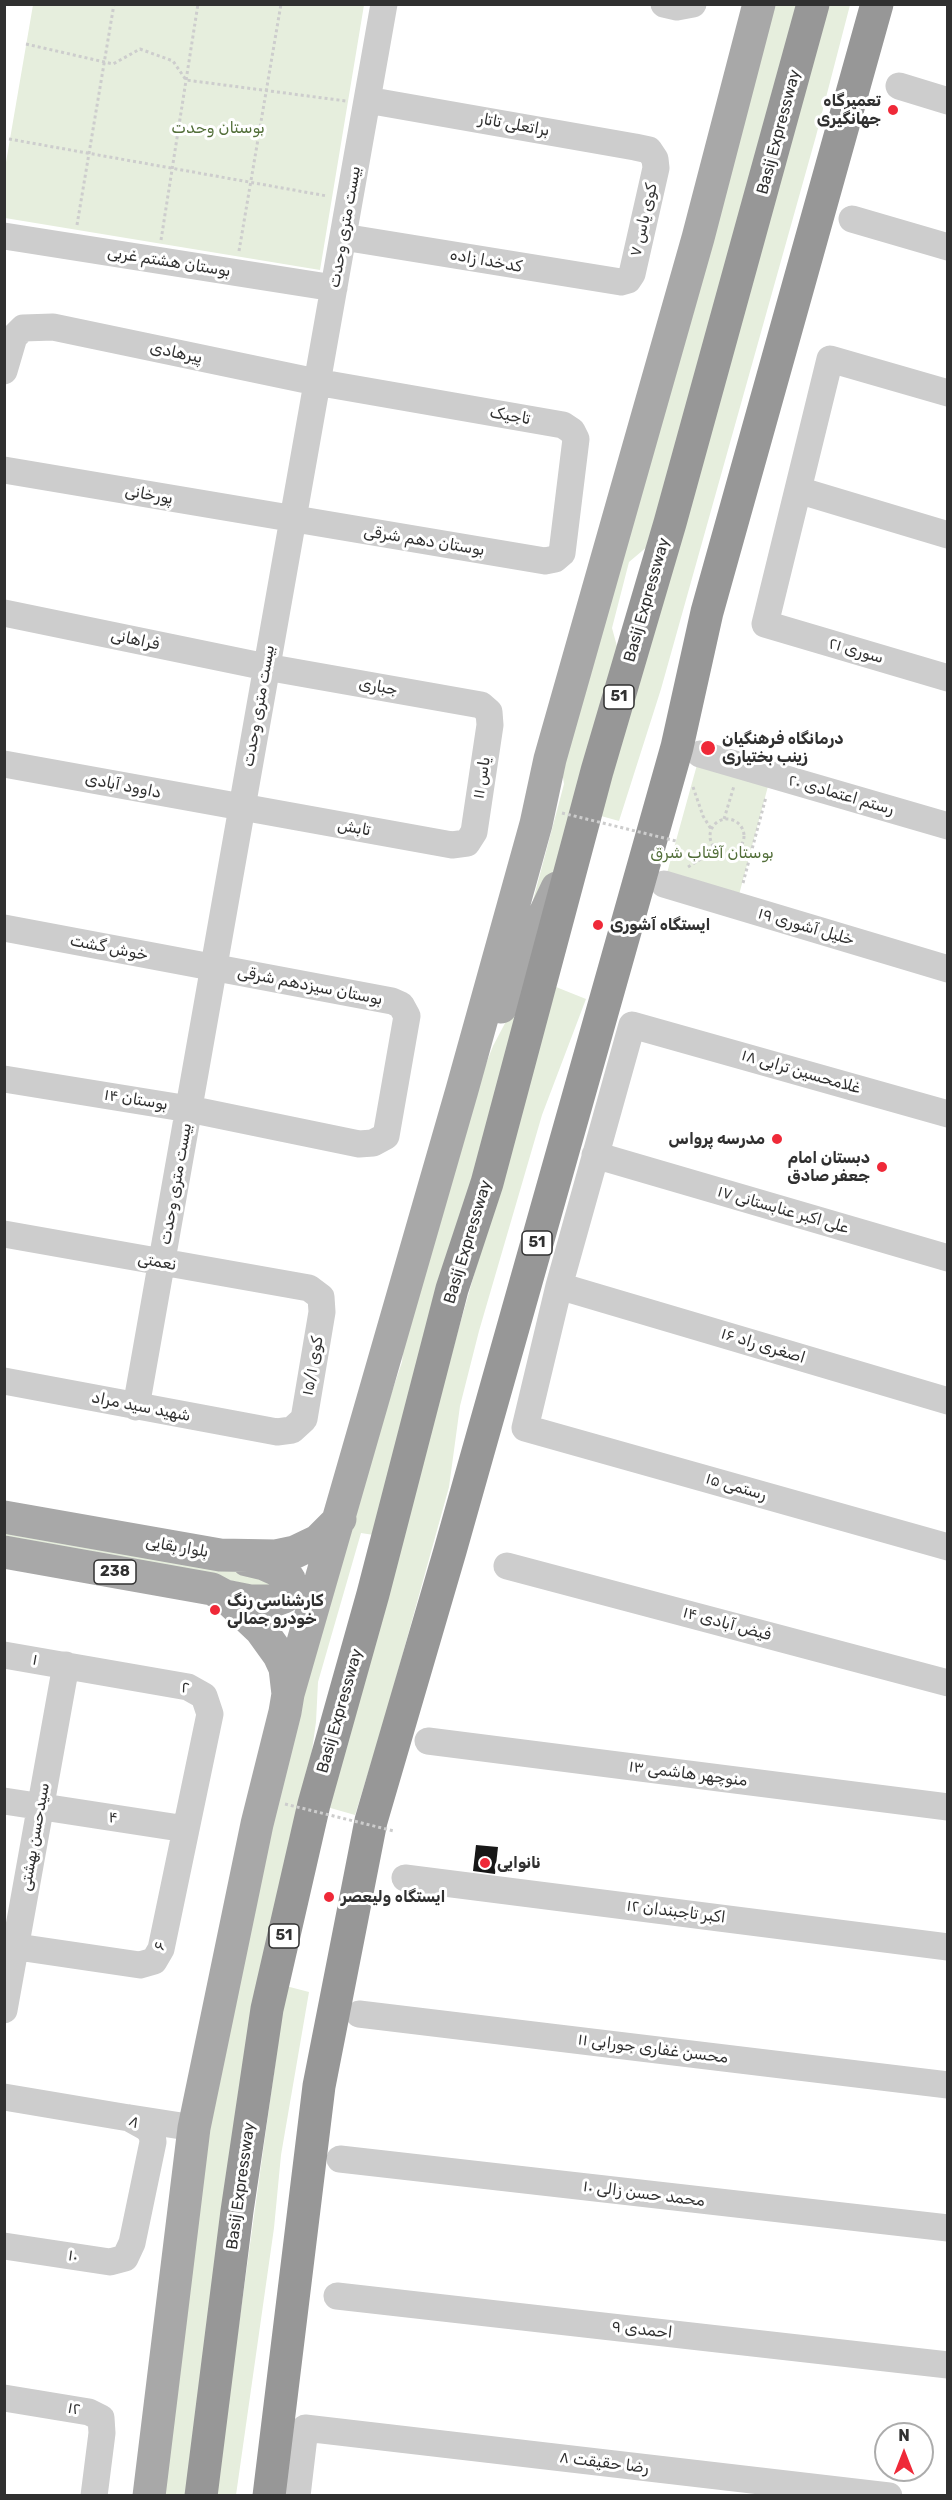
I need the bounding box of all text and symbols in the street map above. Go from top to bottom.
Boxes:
street label: Basij Expressway [753,67,805,197]
place label: تعمیرگاه جهانگیری [817,91,881,129]
marker: تعمیرگاه جهانگیری [886,103,900,117]
street label: براتعلی تاتار [477,109,551,141]
park label: بوستان وحدت [171,118,265,138]
street label: بیست متری وحدت [325,165,365,289]
street label: کوی یاس ۷ [626,181,662,259]
street label: بوستان هشتم غربی [106,243,232,281]
street label: کدخدا زاده [448,245,524,277]
street label: پیرهادی [148,338,204,368]
street label: تاجیک [488,403,532,429]
street label: پورخانی [123,481,175,509]
street label: بوستان دهم شرقی [362,522,486,560]
street label: Basij Expressway [620,536,674,664]
street label: فراهانی [109,626,161,654]
street label: سوری ۲۱ [826,634,886,668]
street label: بیست متری وحدت [239,644,279,768]
street label: جباری [357,674,399,700]
road number: 51 [604,685,634,709]
place label: درمانگاه فرهنگیان زینب بختیاری [722,729,844,767]
marker: درمانگاه فرهنگیان زینب بختیاری [699,739,717,757]
street label: یاس ۱۱ [469,756,495,800]
street label: داوود آبادی [83,769,163,803]
street label: رستم اعتمادی ۲۰ [786,771,896,819]
street label: تابش [336,816,372,840]
park label: بوستان آفتاب شرق [650,843,774,863]
street label: خلیل آشوری ۱۹ [756,904,856,950]
place label: ایستگاه آشوری [610,915,710,935]
marker: ایستگاه آشوری [591,918,605,932]
street label: خوش گشت [68,931,150,965]
street label: بوستان سیزدهم شرقی [236,963,384,1009]
street label: غلامحسین ترابی ۱۸ [739,1046,863,1098]
street label: بوستان ۱۴ [103,1086,169,1114]
street label: بیست متری وحدت [156,1122,196,1246]
place label: مدرسه پرواس [669,1129,765,1149]
marker: مدرسه پرواس [770,1132,784,1146]
place label: دبستان امام جعفر صادق [787,1148,870,1186]
marker: دبستان امام جعفر صادق [875,1160,889,1174]
street label: Basij Expressway [440,1178,496,1306]
street label: علی اکبر عنابستانی ۱۷ [715,1182,851,1238]
road number: 51 [522,1231,552,1255]
street label: نعمتی [136,1249,178,1275]
street label: اصغری راد ۱۶ [719,1324,807,1368]
street label: کوی ۱۵/۱ [298,1335,328,1397]
street label: شهید سید مراد [90,1388,192,1426]
street label: رستمی ۱۵ [703,1469,769,1505]
street label: بلوار بقایی [144,1532,210,1562]
road number: 238 [94,1560,136,1584]
place label: کارشناسی رنگ خودرو جمالی [227,1591,324,1629]
marker: کارشناسی رنگ خودرو جمالی [208,1603,222,1617]
street label: فیض آبادی ۱۴ [681,1603,773,1645]
street label: Basij Expressway [313,1647,367,1775]
street label: ۱ [31,1650,39,1670]
street label: ۲ [178,1678,192,1698]
street label: منوچهر هاشمی ۱۳ [628,1757,748,1791]
street label: سیدحسن بهشتی [16,1781,54,1893]
street label: ۴ [107,1808,119,1828]
place label: نانوایی [497,1853,541,1873]
marker: نانوایی [478,1856,492,1870]
place label: ایستگاه ولیعصر [341,1887,446,1907]
marker: ایستگاه ولیعصر [322,1890,336,1904]
street label: اکبر تاجبندان ۱۲ [625,1896,727,1928]
road number: 51 [269,1924,299,1948]
street label: ۶ [150,1939,170,1953]
street label: محسن غفاری جورابی ۱۱ [577,2030,729,2068]
street label: ۸ [125,2111,143,2133]
street label: Basij Expressway [223,2121,259,2251]
street label: محمد حسن زالی ۱۰ [582,2177,706,2211]
street label: ۱۰ [67,2246,79,2266]
street label: احمدی ۹ [611,2317,673,2343]
street label: ۱۲ [66,2398,82,2420]
north arrow [874,2422,934,2482]
text: N [898,2426,910,2445]
street label: رضا حقیقت ۸ [558,2448,650,2478]

